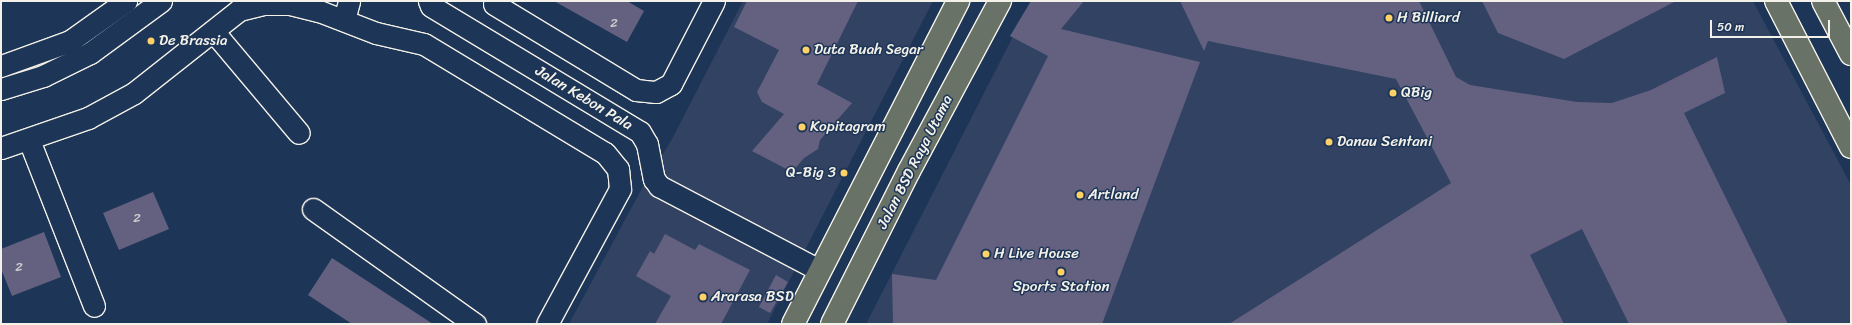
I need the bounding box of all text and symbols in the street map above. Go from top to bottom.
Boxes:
place label: H Billiard [1397,9,1459,27]
scale bar [1712,12,1832,38]
marker: H Billiard [1384,13,1394,23]
house number: 2 [610,15,618,31]
text: 50 m [1717,16,1744,38]
place label: De Brassia [159,32,227,50]
marker: De Brassia [146,36,156,46]
place label: Duta Buah Segar [814,41,924,59]
marker: Duta Buah Segar [801,45,811,55]
street label: Jalan Kebon Pala [532,62,636,134]
place label: QBig [1401,84,1432,102]
marker: QBig [1388,88,1398,98]
street label: Jalan BSD Raya Utama [873,92,957,232]
place label: Kopitagram [810,118,886,136]
marker: Kopitagram [797,122,807,132]
place label: Danau Sentani [1337,133,1433,151]
marker: Danau Sentani [1324,137,1334,147]
place label: Q-Big 3 [786,164,836,182]
marker: Q-Big 3 [839,168,849,178]
place label: Artland [1088,186,1138,204]
marker: Artland [1075,190,1085,200]
house number: 2 [133,210,141,226]
place label: H Live House [994,245,1079,263]
marker: H Live House [981,249,991,259]
house number: 2 [15,259,23,275]
marker: Sports Station [1056,267,1066,277]
place label: Sports Station [1012,278,1110,296]
place label: Ararasa BSD [711,288,794,306]
marker: Ararasa BSD [698,292,708,302]

